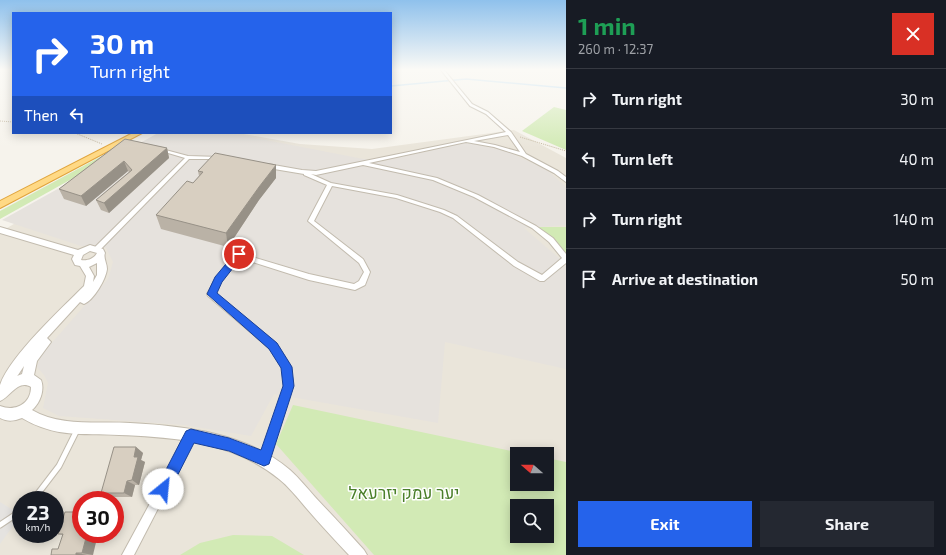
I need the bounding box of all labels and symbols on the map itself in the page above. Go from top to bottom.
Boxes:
pin [222,237,256,271]
north arrow [510,447,554,491]
position arrow [142,468,184,510]
park label: יער עמק יזרעאל [348,482,460,502]
speed limit sign: 30 [72,491,124,543]

